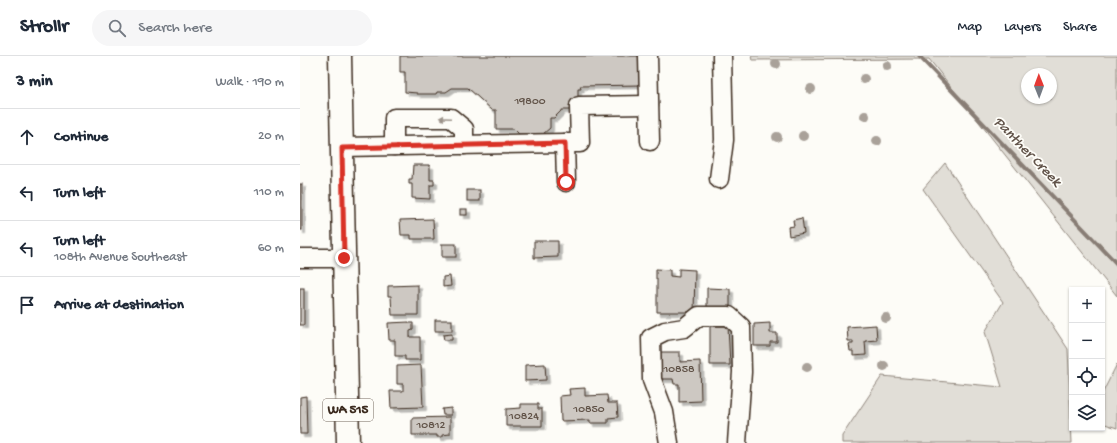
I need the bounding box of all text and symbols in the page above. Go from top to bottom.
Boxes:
search box [92,10,372,46]
text: Strollr [20,16,68,39]
icon: search [106,17,128,39]
text: Search here [138,19,212,37]
text: Map [958,19,982,36]
text: Layers [1004,19,1041,36]
text: Share [1063,19,1097,36]
north arrow [1021,68,1057,104]
text: 3 min [16,72,53,92]
text: Walk · 190 m [215,75,284,90]
house number: 19800 [513,95,546,109]
water label: Panther Creek [989,113,1066,192]
one-way arrow [439,115,451,122]
icon: ahead [16,126,38,148]
text: Continue [54,128,108,146]
text: 20 m [258,129,284,144]
route start [557,173,575,191]
icon: left [16,182,38,204]
text: Turn left [54,184,105,202]
text: 110 m [254,185,284,200]
text: Turn left [54,232,105,250]
icon: left [16,238,38,260]
text: 60 m [258,241,284,256]
route end [335,249,353,267]
text: 108th Avenue Southeast [54,250,186,265]
map controls [1069,287,1105,431]
button: + [1069,287,1105,323]
icon: arrive [16,294,38,316]
text: Arrive at destination [54,296,184,314]
button: − [1069,323,1105,359]
button: locate [1069,359,1105,395]
house number: 10858 [662,363,695,377]
button: layers [1069,395,1105,431]
road number: WA 515 [323,399,373,421]
house number: 10850 [572,403,605,417]
house number: 10824 [508,410,539,424]
house number: 10812 [416,419,446,433]

